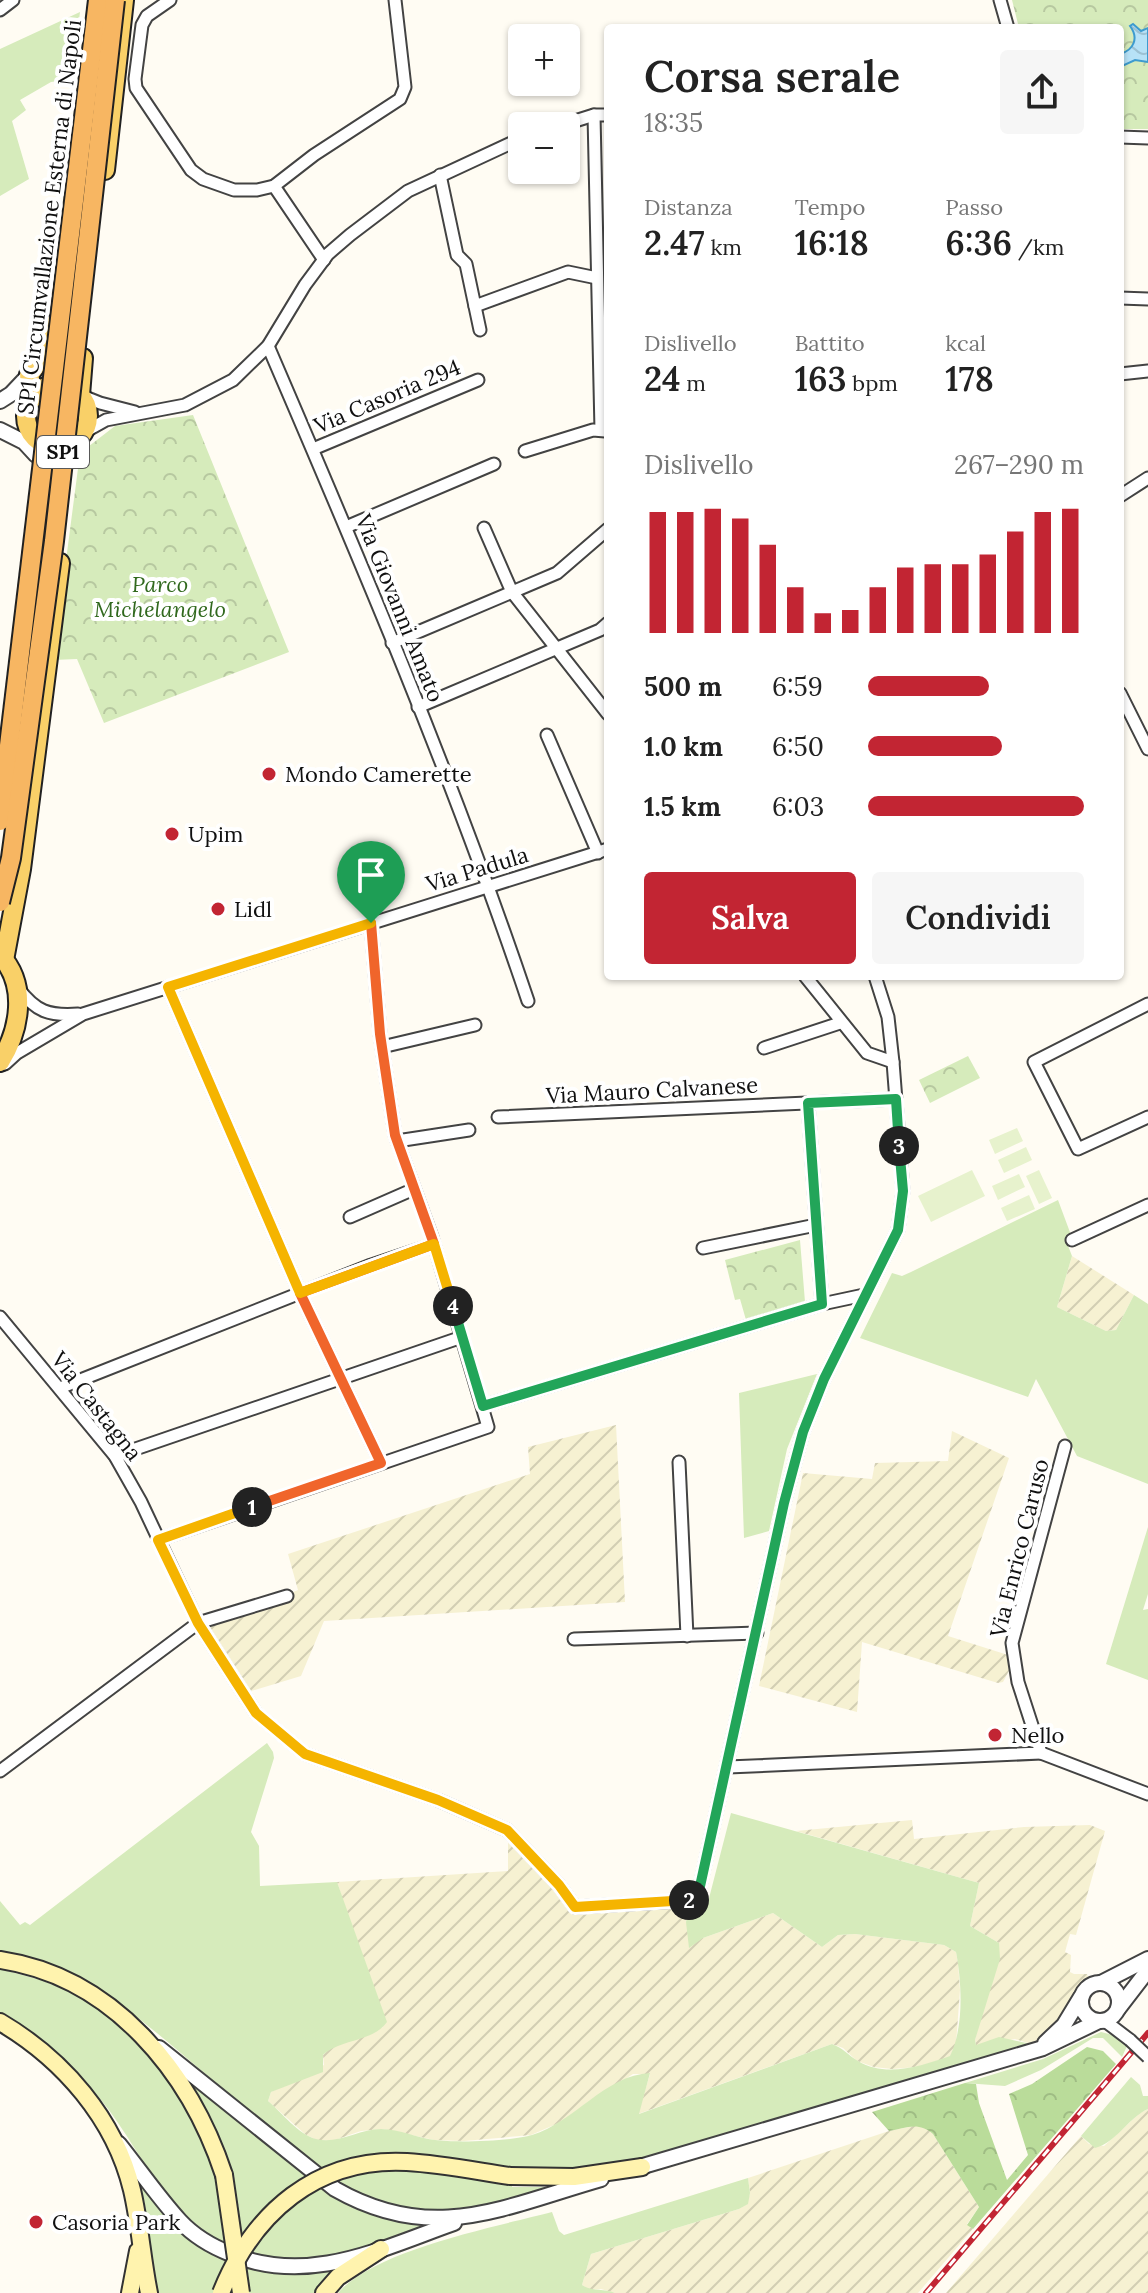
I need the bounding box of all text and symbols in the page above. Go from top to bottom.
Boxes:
street label: SP1 Circumvallazione Esterna di Napoli [11,18,87,416]
map controls [508,24,580,184]
button: + [508,24,580,96]
text: Corsa serale [644,48,900,104]
button: share [1000,50,1084,134]
text: 18:35 [644,106,703,139]
button: − [508,112,580,184]
text: Distanza [644,193,733,221]
text: Tempo [795,193,865,221]
text: Passo [945,193,1003,221]
text: 2.47 [644,221,705,264]
text: 16:18 [795,221,869,264]
text: 6:36 [945,221,1012,264]
text: km [705,233,742,261]
text: /km [1012,233,1064,261]
text: Dislivello [644,329,737,357]
text: Battito [795,329,865,357]
text: kcal [945,329,986,357]
street label: Via Casoria 294 [309,353,465,440]
text: 24 [644,357,680,400]
text: 163 [795,357,847,400]
text: 178 [945,357,994,400]
text: m [680,369,706,397]
text: bpm [847,369,898,397]
road number: SP1 [37,436,89,468]
text: Dislivello [644,448,754,481]
text: 267–290 m [954,448,1084,481]
street label: Via Giovanni Amato [349,509,450,706]
park label: Parco Michelangelo [94,570,226,623]
text: 500 m [644,670,722,703]
text: 6:59 [772,670,823,703]
text: 1.0 km [644,730,723,763]
text: 6:50 [772,730,824,763]
place label: Mondo Camerette [285,760,472,788]
marker: Mondo Camerette [260,765,278,783]
text: 1.5 km [644,790,721,823]
text: 6:03 [772,790,824,823]
place label: Upim [188,820,244,848]
marker: Upim [163,825,181,843]
street label: Via Padula [421,840,532,898]
pin [337,841,405,923]
icon: arrive [349,853,393,897]
button: Salva [644,872,856,964]
button: Condividi [872,872,1084,964]
place label: Lidl [234,895,272,923]
marker: Lidl [209,900,227,918]
street label: Via Mauro Calvanese [544,1070,759,1110]
pin: 3 [879,1126,919,1166]
text: 3 [893,1132,905,1160]
pin: 4 [433,1286,473,1326]
text: 4 [447,1292,459,1320]
street label: Via Castagna [45,1345,148,1466]
street label: Via Enrico Caruso [983,1456,1055,1641]
pin: 1 [232,1487,272,1527]
text: 1 [248,1493,256,1521]
place label: Nello [1011,1721,1064,1749]
marker: Nello [986,1726,1004,1744]
pin: 2 [669,1880,709,1920]
text: 2 [683,1886,695,1914]
place label: Casoria Park [52,2208,181,2236]
marker: Casoria Park [27,2213,45,2231]

